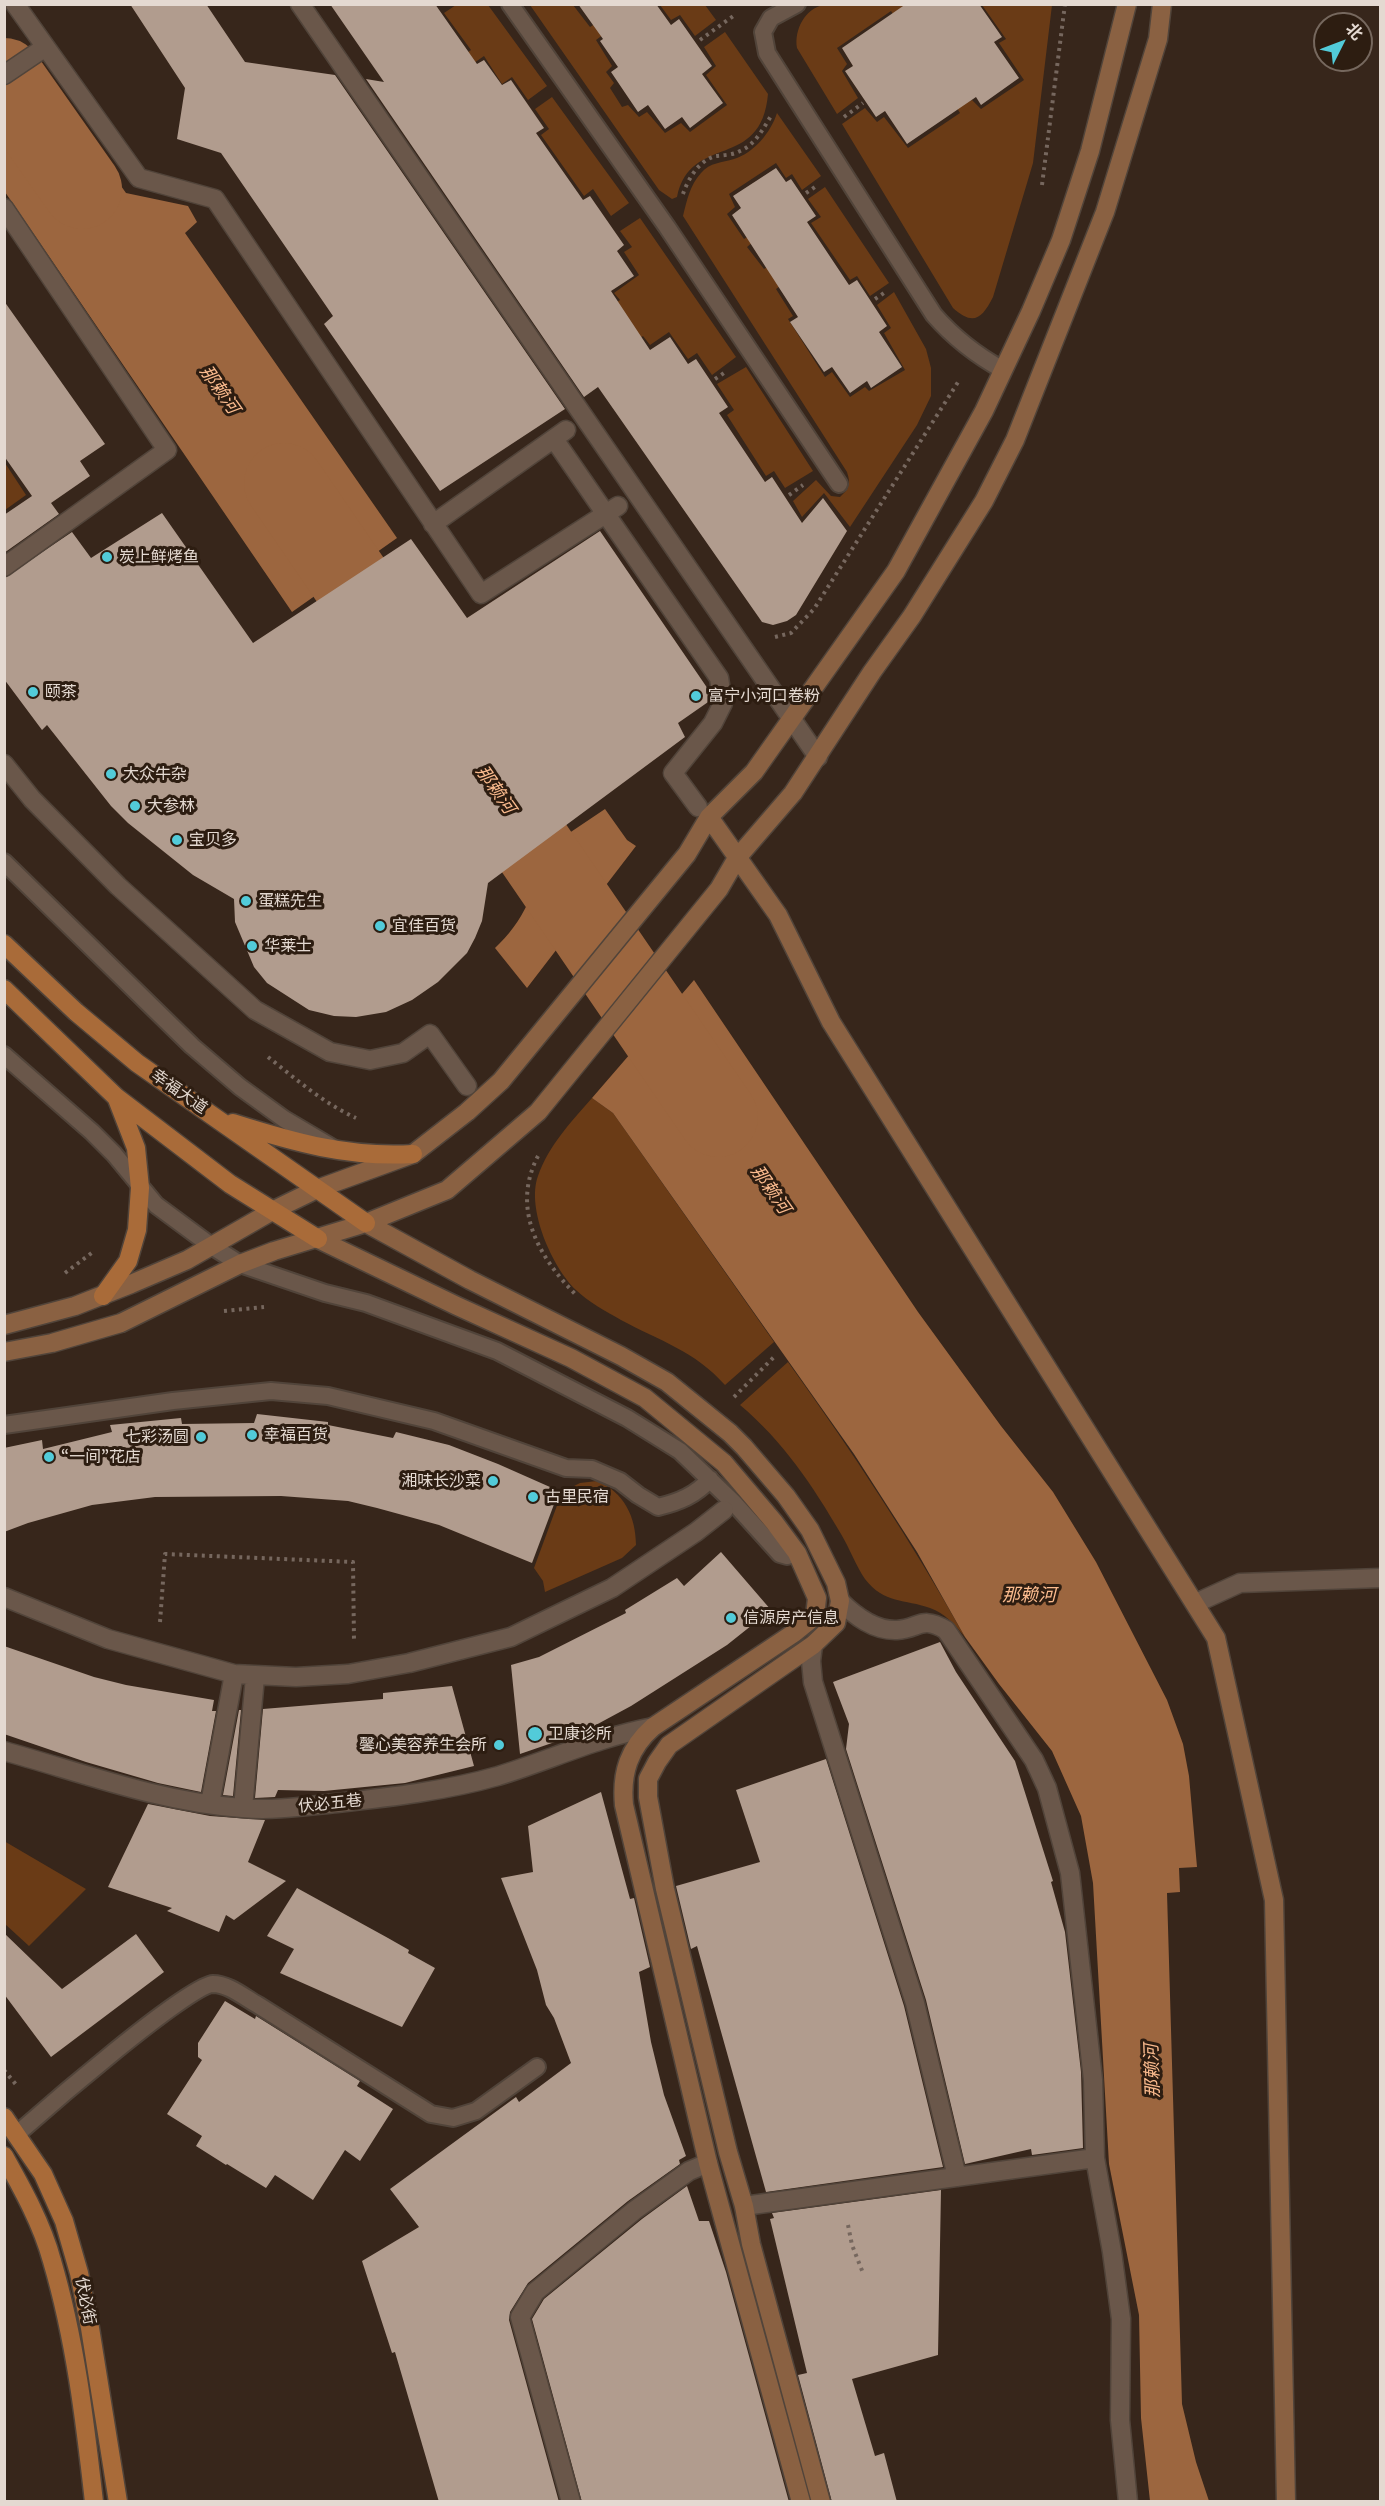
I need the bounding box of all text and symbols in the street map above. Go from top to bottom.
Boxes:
north arrow [1313,12,1373,72]
text: 北 [1342,19,1368,44]
water label: 那赖河 [195,362,243,418]
place label: 炭上鲜烤鱼 [119,547,199,567]
marker: 炭上鲜烤鱼 [100,550,114,564]
place label: 颐茶 [45,682,77,702]
marker: 颐茶 [26,685,40,699]
place label: 富宁小河口卷粉 [708,686,820,706]
marker: 富宁小河口卷粉 [689,689,703,703]
water label: 那赖河 [471,762,519,818]
place label: 大众牛杂 [123,764,187,784]
marker: 大众牛杂 [104,767,118,781]
place label: 大参林 [147,796,195,816]
marker: 大参林 [128,799,142,813]
place label: 宝贝多 [189,830,237,850]
marker: 宝贝多 [170,833,184,847]
place label: 蛋糕先生 [258,891,322,911]
marker: 蛋糕先生 [239,894,253,908]
place label: 宜佳百货 [392,916,456,936]
marker: 宜佳百货 [373,919,387,933]
place label: 华莱士 [264,936,312,956]
marker: 华莱士 [245,939,259,953]
street label: 幸福大道 [147,1066,211,1118]
water label: 那赖河 [746,1162,794,1218]
place label: 幸福百货 [264,1425,328,1445]
place label: 七彩汤圆 [125,1427,189,1447]
marker: 幸福百货 [245,1428,259,1442]
marker: 七彩汤圆 [194,1430,208,1444]
place label: “一间”花店 [61,1447,141,1467]
marker: “一间”花店 [42,1450,56,1464]
place label: 湘味长沙菜 [401,1471,481,1491]
marker: 湘味长沙菜 [486,1474,500,1488]
place label: 古里民宿 [545,1487,609,1507]
marker: 古里民宿 [526,1490,540,1504]
water label: 那赖河 [1002,1585,1056,1607]
place label: 信源房产信息 [743,1608,839,1628]
marker: 信源房产信息 [724,1611,738,1625]
place label: 卫康诊所 [548,1724,612,1744]
marker: 卫康诊所 [526,1725,544,1743]
place label: 馨心美容养生会所 [359,1735,487,1755]
marker: 馨心美容养生会所 [492,1738,506,1752]
street label: 伏必五巷 [297,1791,363,1817]
water label: 那赖河 [1141,2044,1165,2098]
street label: 伏必街 [71,2276,99,2326]

